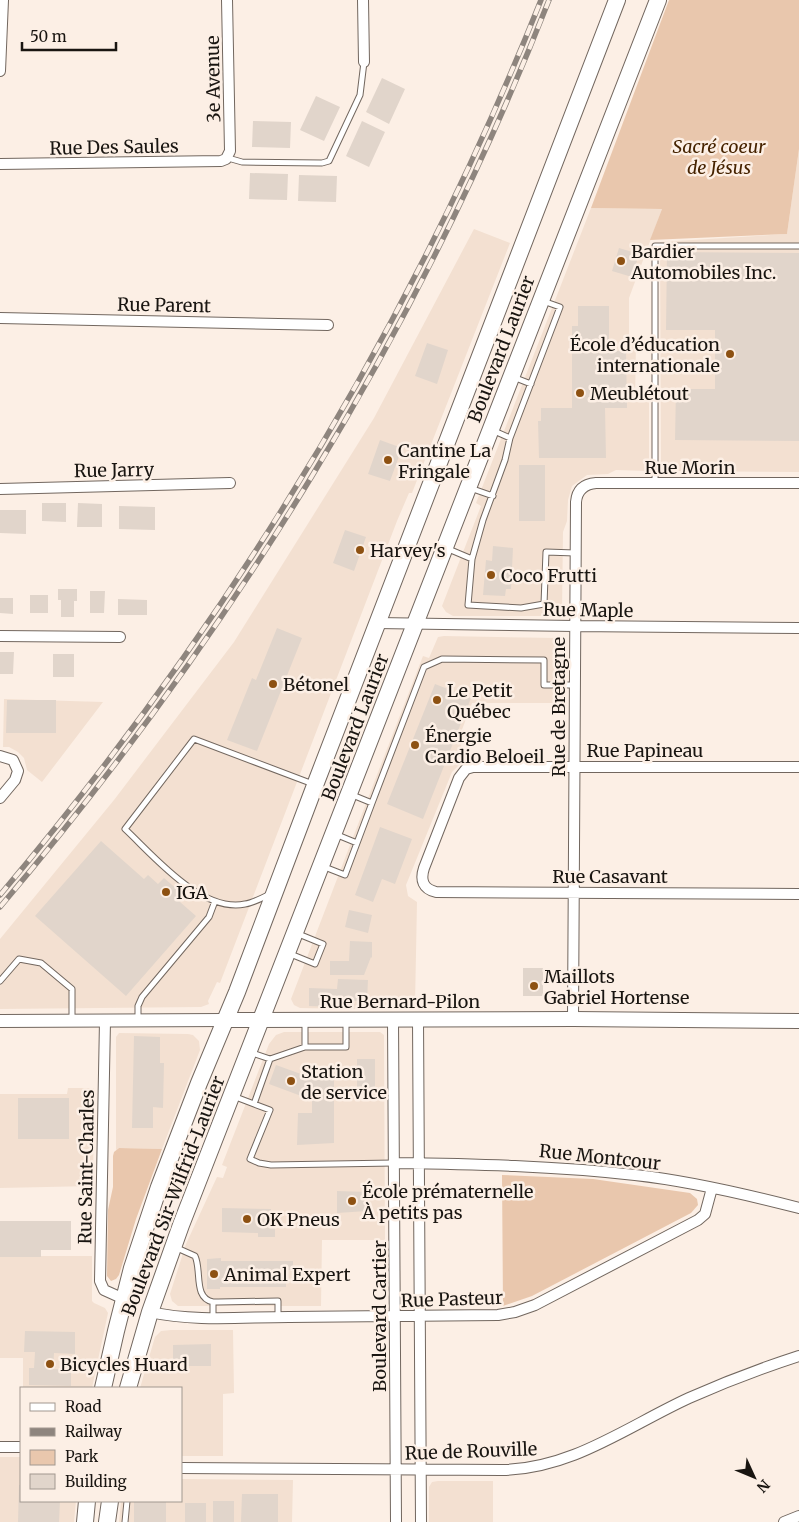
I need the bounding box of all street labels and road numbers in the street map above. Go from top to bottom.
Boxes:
street label: 3e Avenue [201,35,225,123]
street label: Rue Des Saules [49,134,179,160]
street label: Boulevard Laurier [462,272,540,426]
street label: Rue Parent [117,293,211,317]
street label: Rue Morin [644,456,736,479]
street label: Rue Jarry [74,458,155,482]
street label: Rue Maple [543,598,633,622]
street label: Rue de Bretagne [547,637,570,777]
street label: Boulevard Laurier [316,650,394,804]
street label: Rue Papineau [587,739,703,762]
street label: Rue Casavant [552,865,668,888]
street label: Rue Bernard-Pilon [320,990,480,1013]
street label: Boulevard Sir-Wilfrid-Laurier [116,1073,230,1319]
street label: Rue Saint-Charles [73,1089,99,1245]
street label: Rue Montcour [538,1139,662,1175]
street label: Boulevard Cartier [368,1240,391,1392]
street label: Rue Pasteur [400,1286,504,1312]
street label: Rue de Rouville [404,1437,538,1465]

